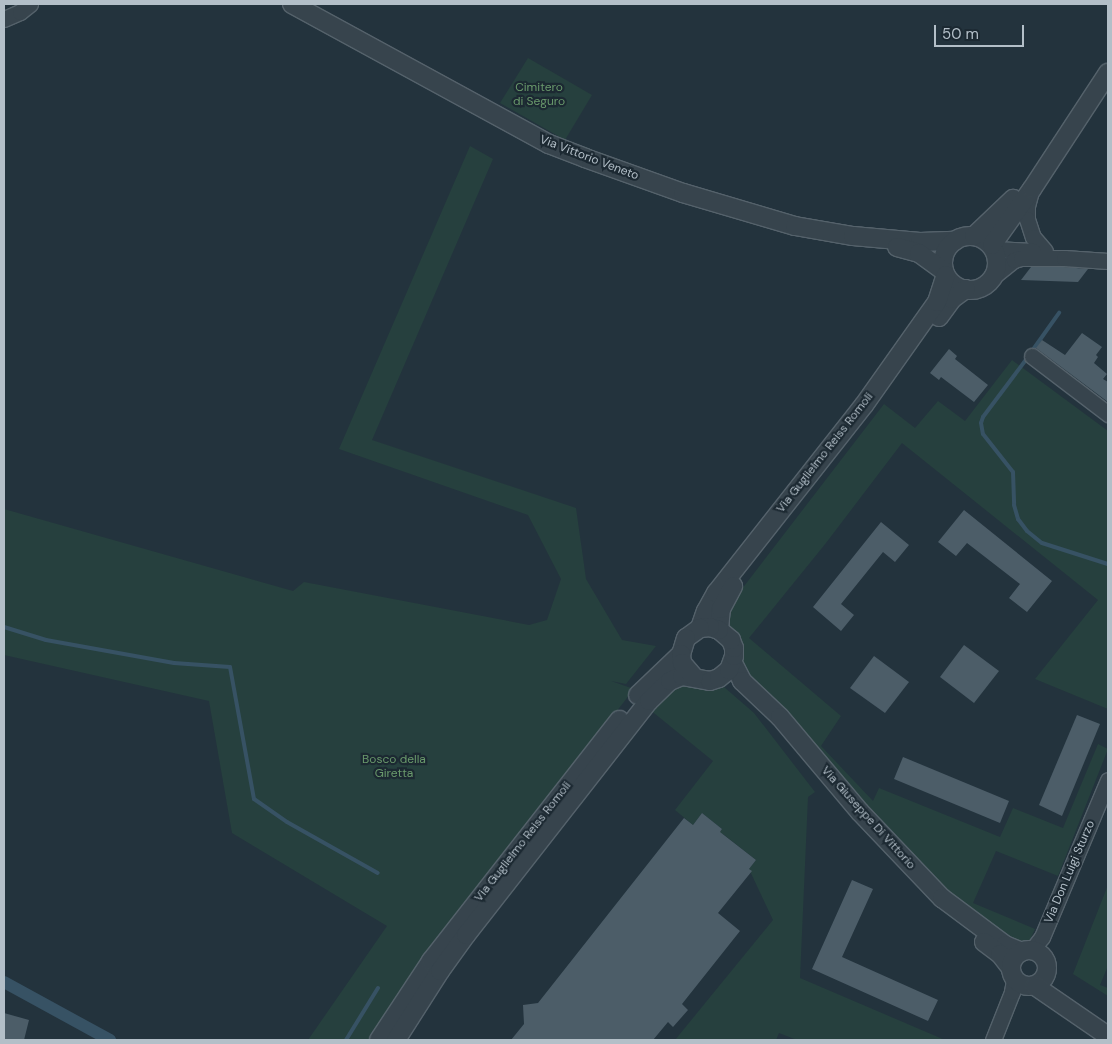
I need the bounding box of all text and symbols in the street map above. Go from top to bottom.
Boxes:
scale bar [937,15,1027,47]
text: 50 m [942,24,979,44]
park label: Cimitero di Seguro [513,81,565,109]
street label: Via Vittorio Veneto [538,133,640,183]
street label: Via Guglielmo Reiss Romoli [774,390,876,516]
park label: Bosco della Giretta [362,753,426,781]
street label: Via Giuseppe Di Vittorio [818,764,918,872]
street label: Via Guglielmo Reiss Romoli [472,779,574,905]
street label: Via Don Luigi Sturzo [1042,818,1098,926]

